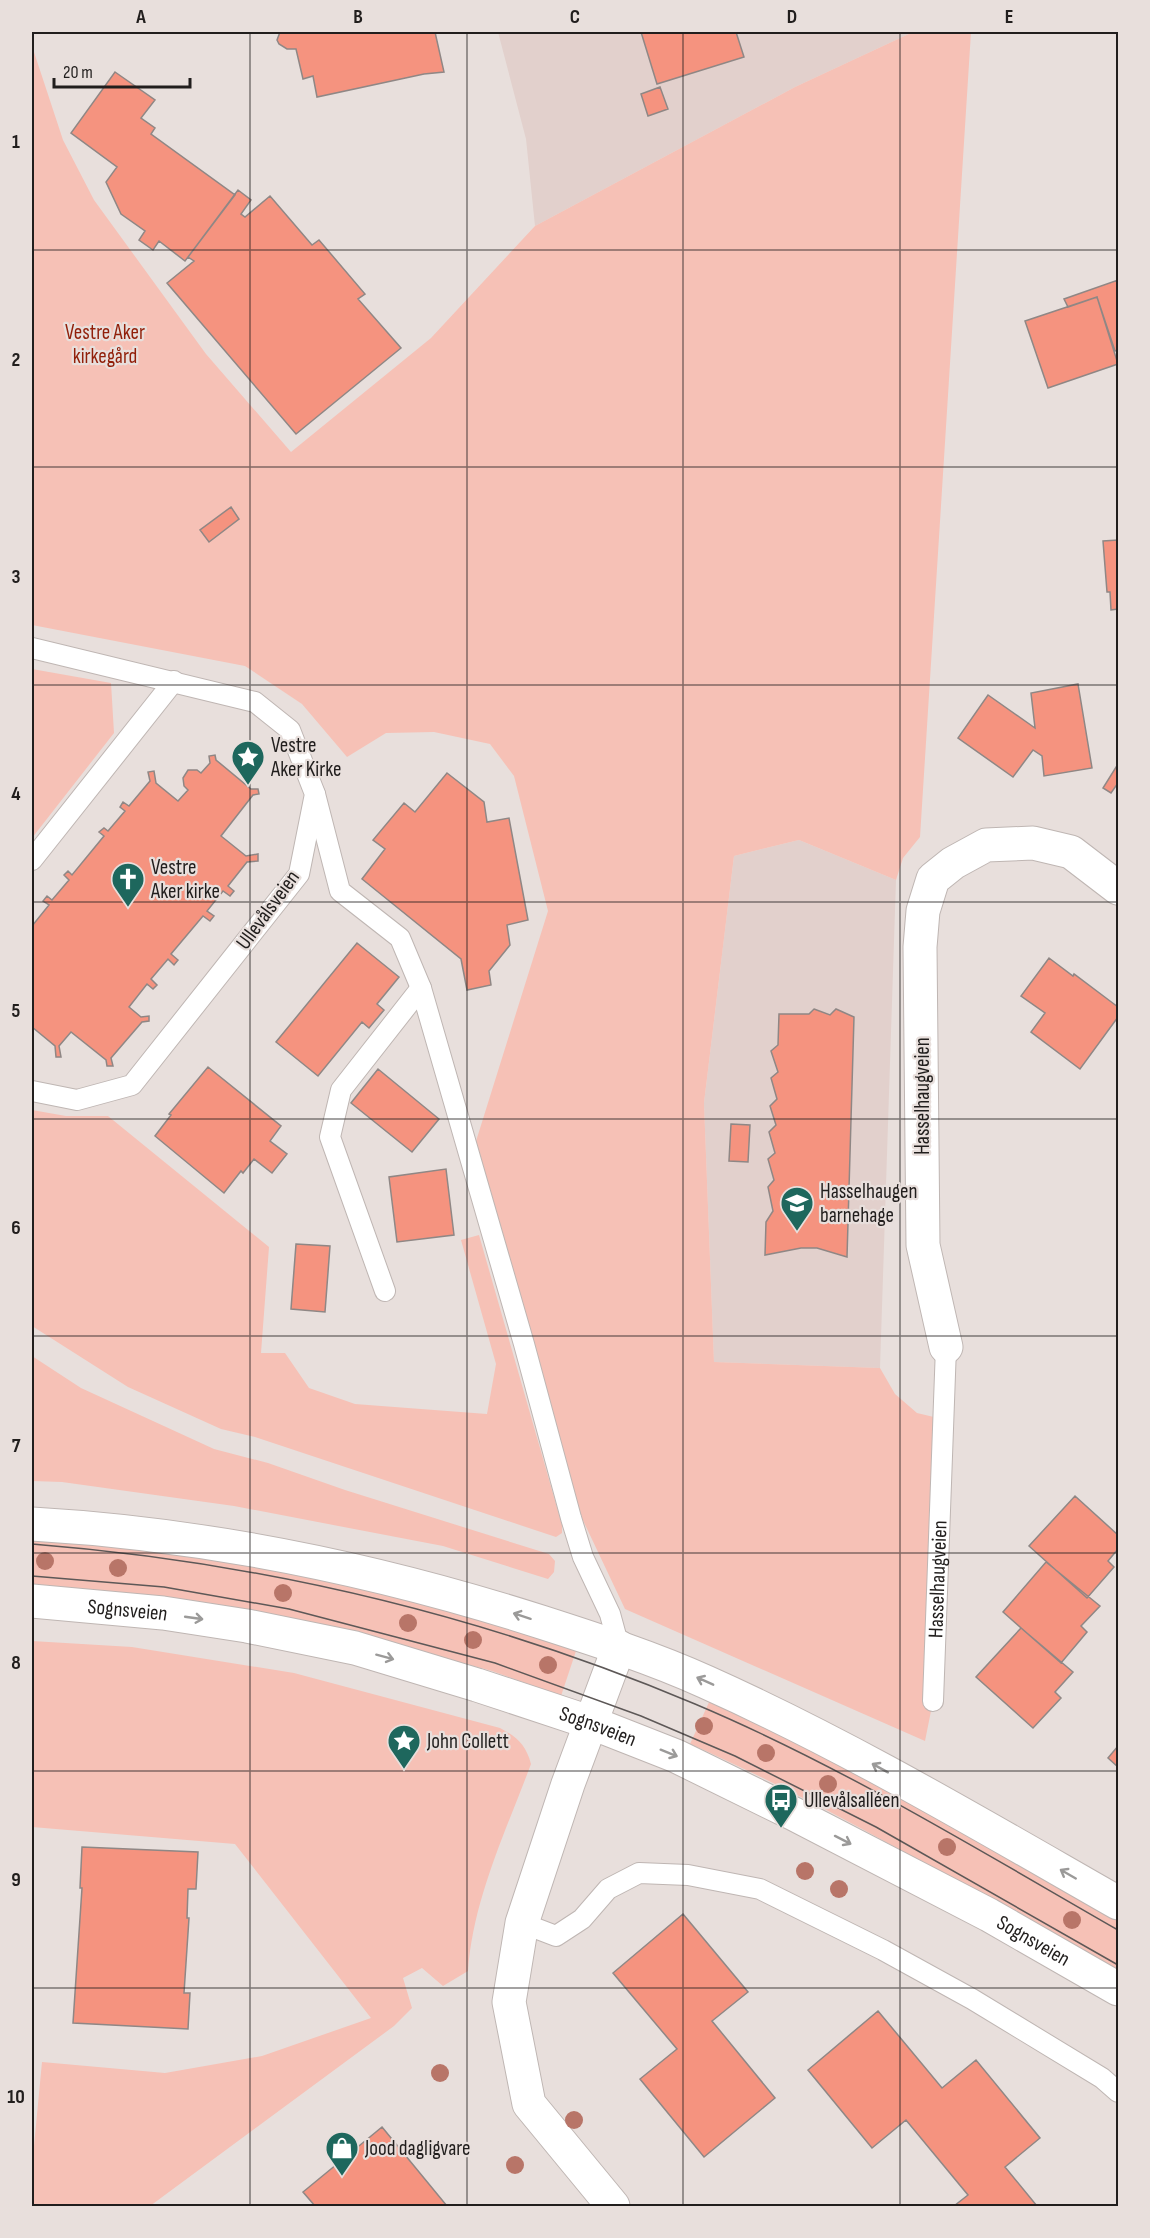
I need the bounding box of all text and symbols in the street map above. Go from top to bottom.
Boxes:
text: A [135,5,146,29]
text: B [353,5,363,29]
text: C [570,5,580,29]
text: D [787,5,797,29]
text: E [1005,5,1013,29]
scale bar [54,51,190,89]
text: 20 m [63,62,93,83]
text: 1 [12,130,20,154]
park label: Vestre Aker kirkegård [65,320,145,369]
text: 2 [12,348,20,372]
text: 3 [12,565,21,589]
place label: Vestre Aker Kirke [270,733,341,782]
place icon: Vestre Aker Kirke [230,739,266,786]
text: 4 [11,782,21,806]
place label: Vestre Aker kirke [150,855,220,904]
church icon: Vestre Aker kirke [110,861,146,908]
street label: Ullevålsveien [231,866,305,954]
text: 5 [12,999,21,1023]
street label: Hasselhaugveien [910,1037,935,1155]
place label: Hasselhaugen barnehage [820,1179,918,1228]
school or university icon: Hasselhaugen barnehage [779,1185,815,1232]
text: 6 [11,1216,21,1240]
text: 7 [12,1434,21,1458]
street label: Hasselhaugveien [923,1520,952,1638]
street label: Sognsveien [86,1594,169,1626]
one-way arrow [513,1609,532,1620]
one-way arrow [184,1612,203,1623]
text: 8 [11,1651,21,1675]
one-way arrow [375,1651,394,1663]
one-way arrow [696,1675,714,1686]
street label: Sognsveien [556,1701,640,1752]
place icon: John Collett [386,1723,422,1770]
place label: John Collett [426,1729,509,1754]
one-way arrow [659,1748,678,1759]
one-way arrow [871,1762,889,1773]
bus stop icon: Ullevålsalléen [763,1782,799,1829]
place label: Ullevålsalléen [804,1788,900,1813]
one-way arrow [834,1835,852,1846]
text: 9 [11,1868,21,1892]
one-way arrow [1060,1868,1077,1880]
street label: Sognsveien [992,1910,1075,1971]
text: 10 [7,2085,25,2109]
shop icon: Jood dagligvare [324,2130,360,2177]
place label: Jood dagligvare [364,2136,470,2161]

